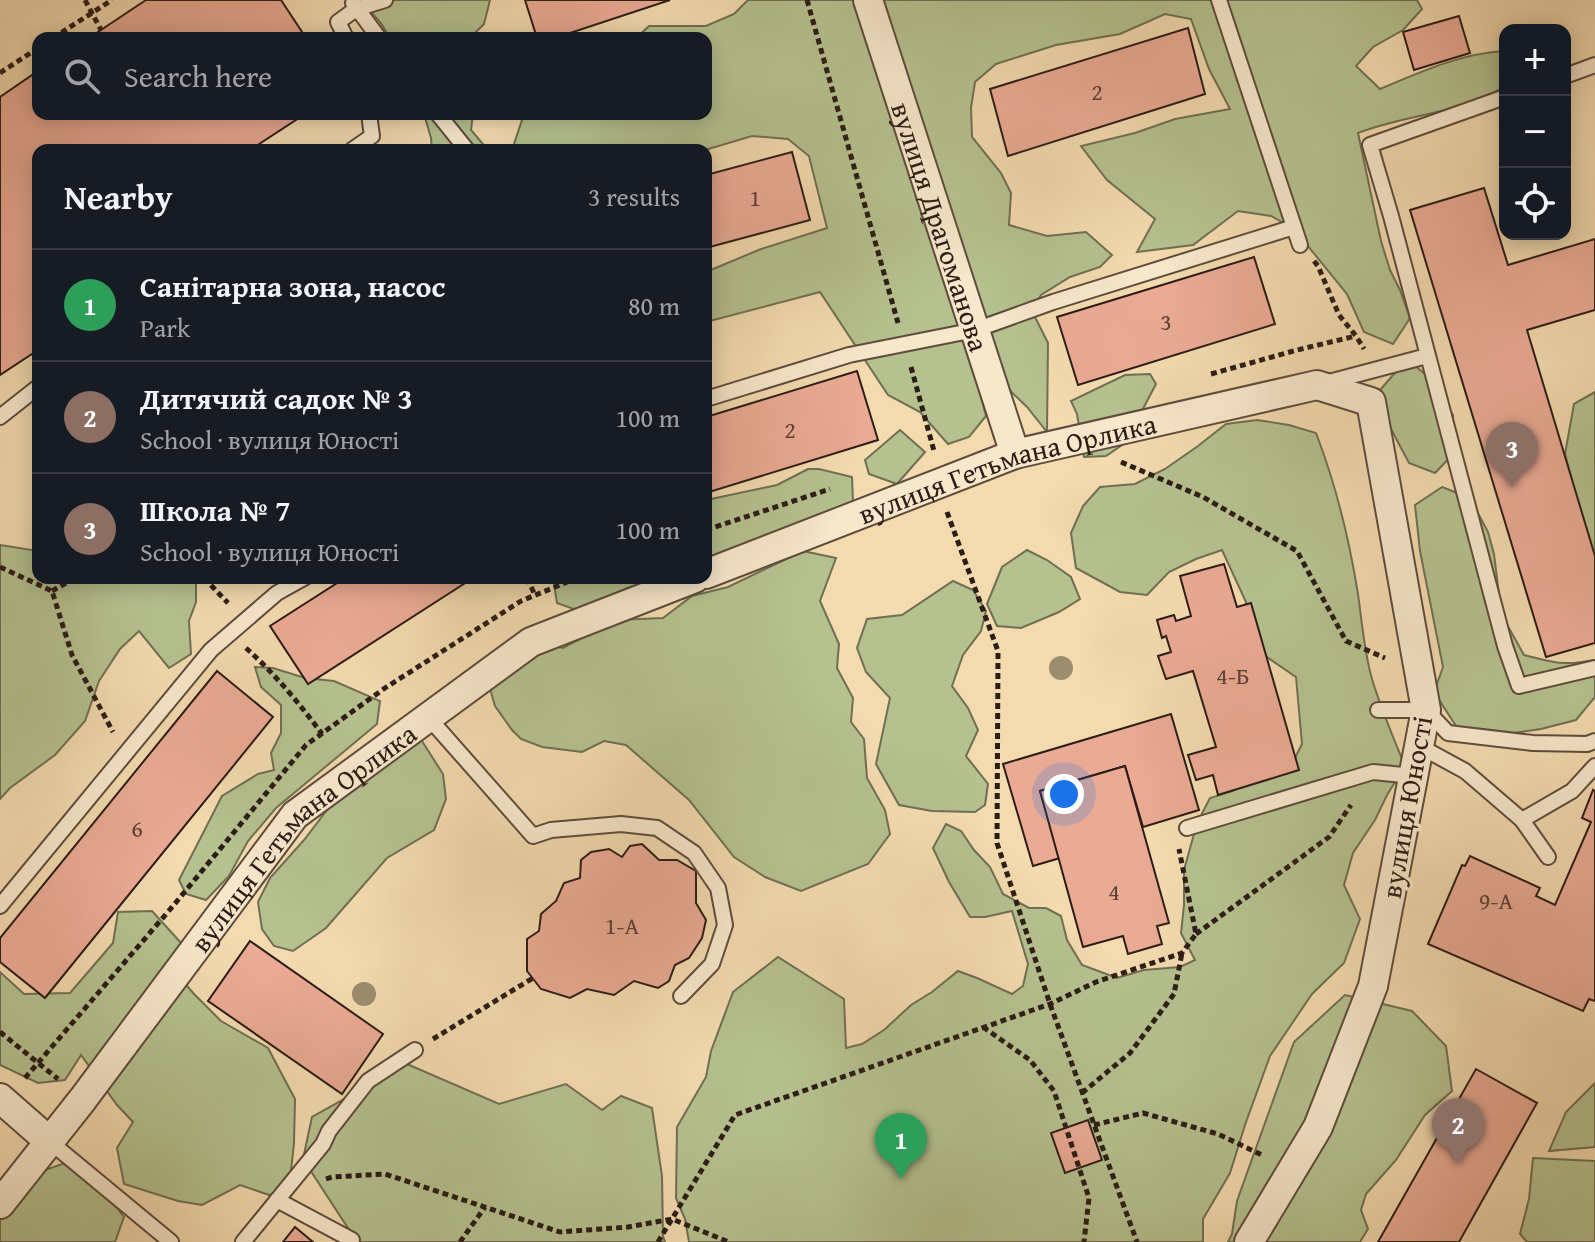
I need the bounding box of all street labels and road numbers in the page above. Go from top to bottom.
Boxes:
street label: вулиця Драгоманова [882,97,1001,357]
street label: вулиця Гетьмана Орлика [852,402,1161,534]
street label: вулиця Гетьмана Орлика [179,712,425,960]
street label: вулиця Юності [1370,712,1442,901]

